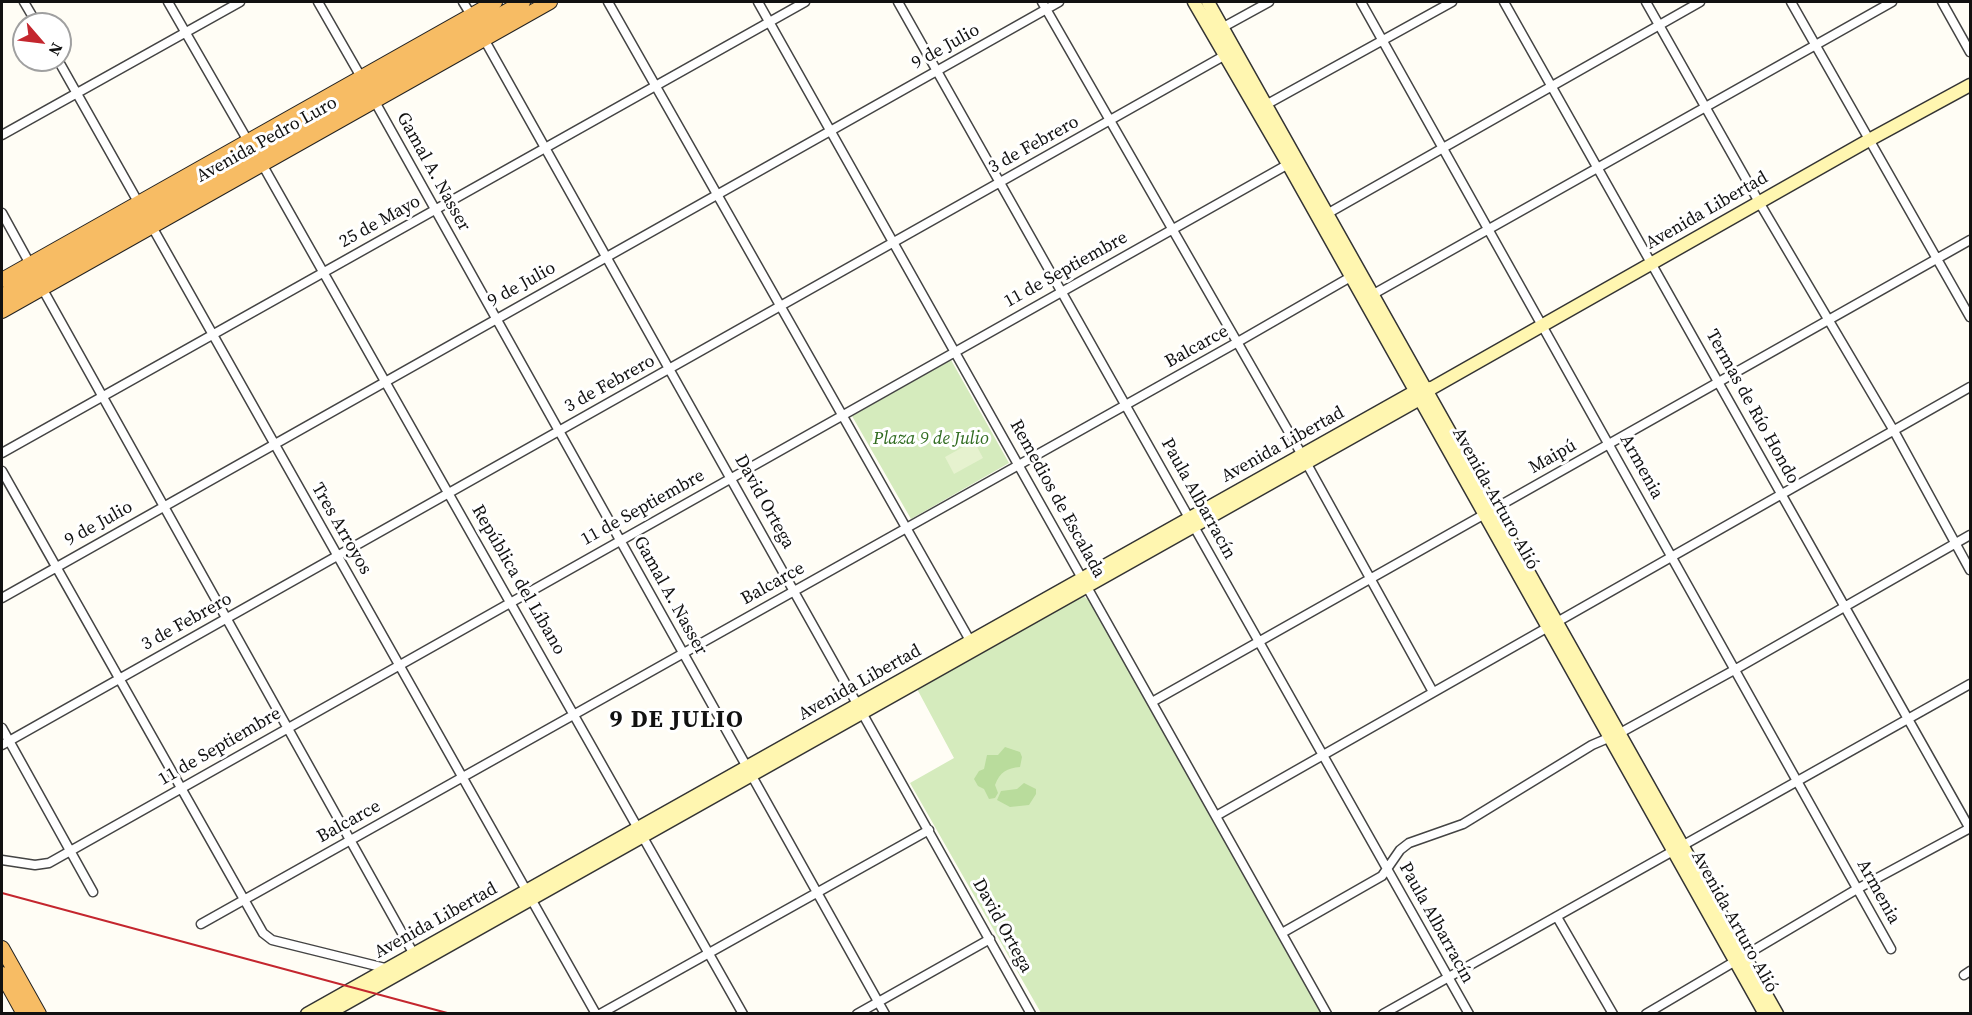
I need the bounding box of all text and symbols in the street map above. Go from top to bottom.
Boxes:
north arrow [12,12,72,72]
street label: 9 de Julio [908,20,984,74]
text: N [44,39,69,60]
street label: Avenida Pedro Luro [193,92,341,188]
street label: Gamal A. Nasser [391,109,475,235]
street label: 3 de Febrero [985,111,1083,179]
street label: Avenida Libertad [1642,167,1772,255]
street label: 25 de Mayo [336,191,424,253]
street label: 11 de Septiembre [1000,227,1132,313]
street label: 9 de Julio [484,258,560,312]
street label: Balcarce [1162,321,1232,373]
street label: Termas de Río Hondo [1701,326,1803,488]
street label: 3 de Febrero [561,350,659,418]
street label: Avenida Libertad [1218,402,1348,488]
street label: Remedios de Escalada [1005,416,1109,582]
street label: Avenida Arturo Alió [1447,424,1543,574]
park label: Plaza 9 de Julio [873,428,989,450]
street label: Armenia [1614,431,1668,503]
street label: Paula Albarracín [1156,435,1240,563]
street label: Maipú [1525,435,1581,479]
street label: David Ortega [729,451,799,553]
street label: 11 de Septiembre [577,465,709,551]
street label: Tres Arroyos [306,479,376,579]
street label: 9 de Julio [61,497,137,551]
street label: República del Líbano [466,501,570,659]
street label: Gamal A. Nasser [628,533,712,659]
street label: Balcarce [738,558,808,610]
street label: 3 de Febrero [138,588,236,656]
street label: Avenida Libertad [795,640,925,726]
street label: 11 de Septiembre [155,703,285,791]
district label: 9 DE JULIO [610,707,744,735]
street label: Balcarce [314,796,384,848]
street label: Avenida Arturo Alió [1686,847,1782,997]
street label: Armenia [1851,856,1905,928]
street label: Paula Albarracín [1394,859,1478,987]
street label: David Ortega [967,875,1037,977]
street label: Avenida Libertad [371,878,501,964]

